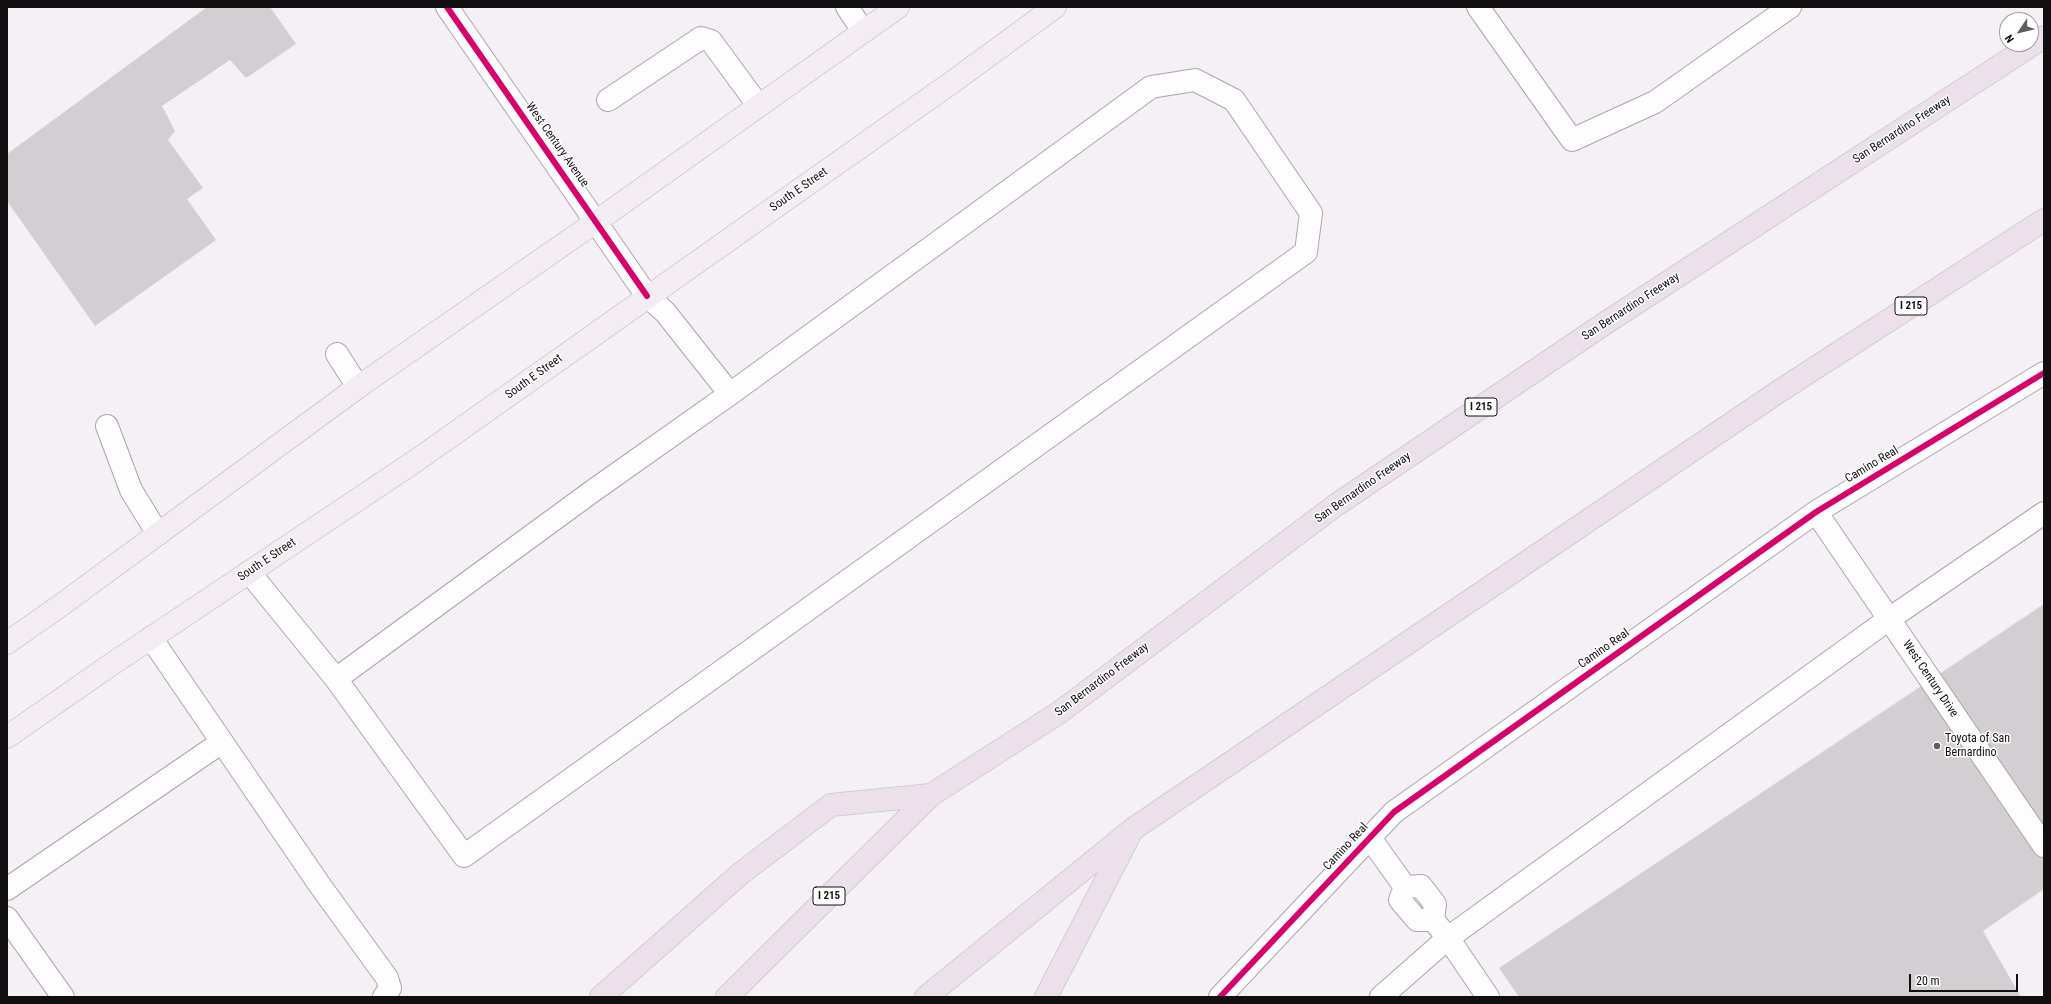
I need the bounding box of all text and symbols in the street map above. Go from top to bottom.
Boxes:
north arrow [1999,12,2039,52]
text: N [2002,32,2017,45]
street label: San Bernardino Freeway [1850,93,1954,167]
street label: West Century Avenue [522,100,592,190]
street label: South E Street [767,165,831,215]
street label: San Bernardino Freeway [1579,270,1683,344]
road number: I 215 [1895,297,1927,315]
street label: South E Street [503,351,565,403]
road number: I 215 [1465,398,1497,416]
street label: Camino Real [1843,444,1901,486]
street label: San Bernardino Freeway [1312,450,1414,526]
street label: South E Street [235,535,299,585]
street label: Camino Real [1576,626,1632,672]
street label: West Century Drive [1899,638,1961,720]
street label: San Bernardino Freeway [1052,640,1152,720]
place label: Toyota of San Bernardino [1945,732,2010,760]
marker: Toyota of San Bernardino [1932,741,1942,751]
street label: Camino Real [1320,820,1372,874]
road number: I 215 [813,887,845,905]
scale bar [1911,966,2020,992]
text: 20 m [1916,974,1940,988]

